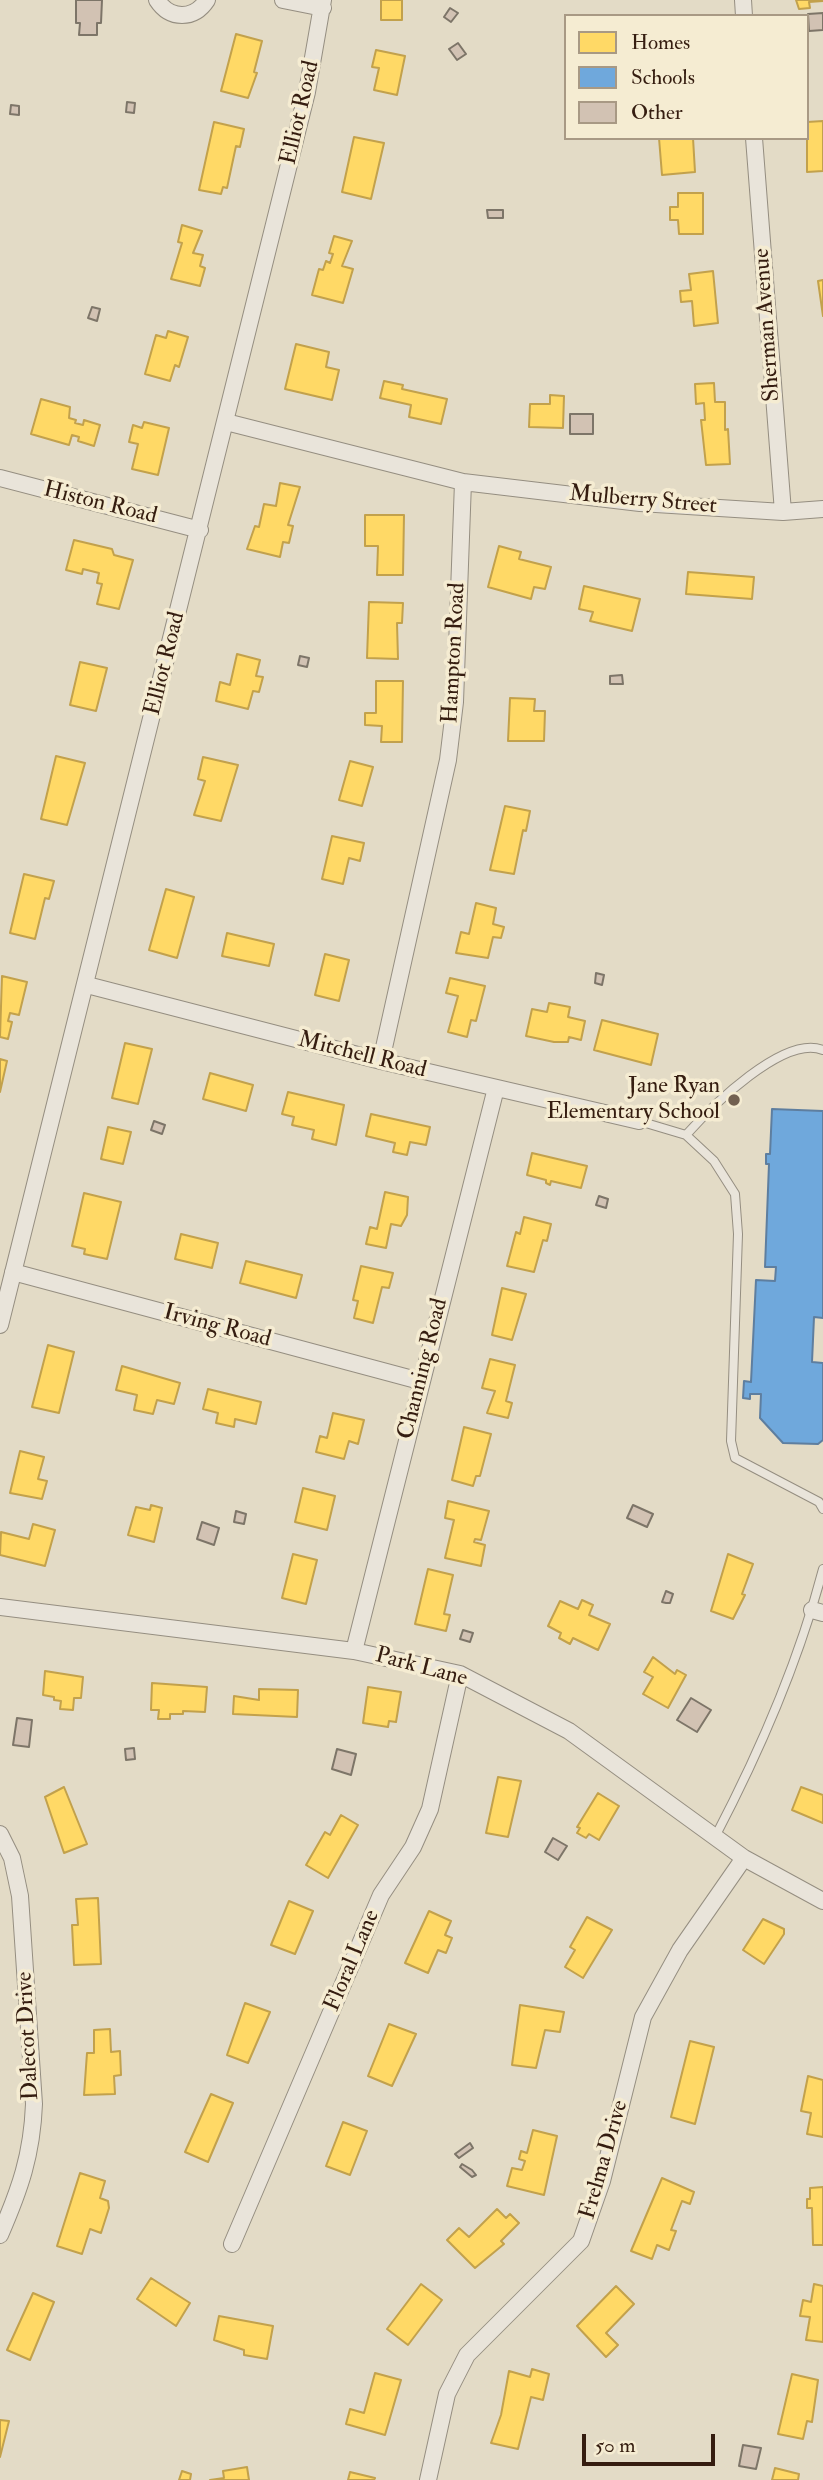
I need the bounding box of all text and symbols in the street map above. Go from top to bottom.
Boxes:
legend [564,14,809,140]
text: Homes [631,29,690,56]
street label: Elliot Road [276,58,326,168]
text: Schools [631,64,695,91]
text: Other [631,99,683,126]
street label: Sherman Avenue [749,247,787,403]
street label: Histon Road [40,477,160,531]
street label: Mulberry Street [568,481,718,521]
street label: Hampton Road [438,582,472,724]
street label: Elliot Road [140,609,192,719]
street label: Mitchell Road [295,1027,429,1085]
place label: Jane Ryan Elementary School [546,1073,720,1127]
marker: Jane Ryan Elementary School [726,1092,742,1108]
street label: Channing Road [393,1296,455,1442]
street label: Irving Road [160,1299,274,1355]
street label: Park Lane [372,1642,470,1694]
street label: Floral Lane [319,1906,387,2016]
street label: Dalecot Drive [12,1971,46,2101]
street label: Frelma Drive [575,2097,635,2223]
scale bar [585,2420,718,2464]
text: 50 m [595,2432,636,2459]

